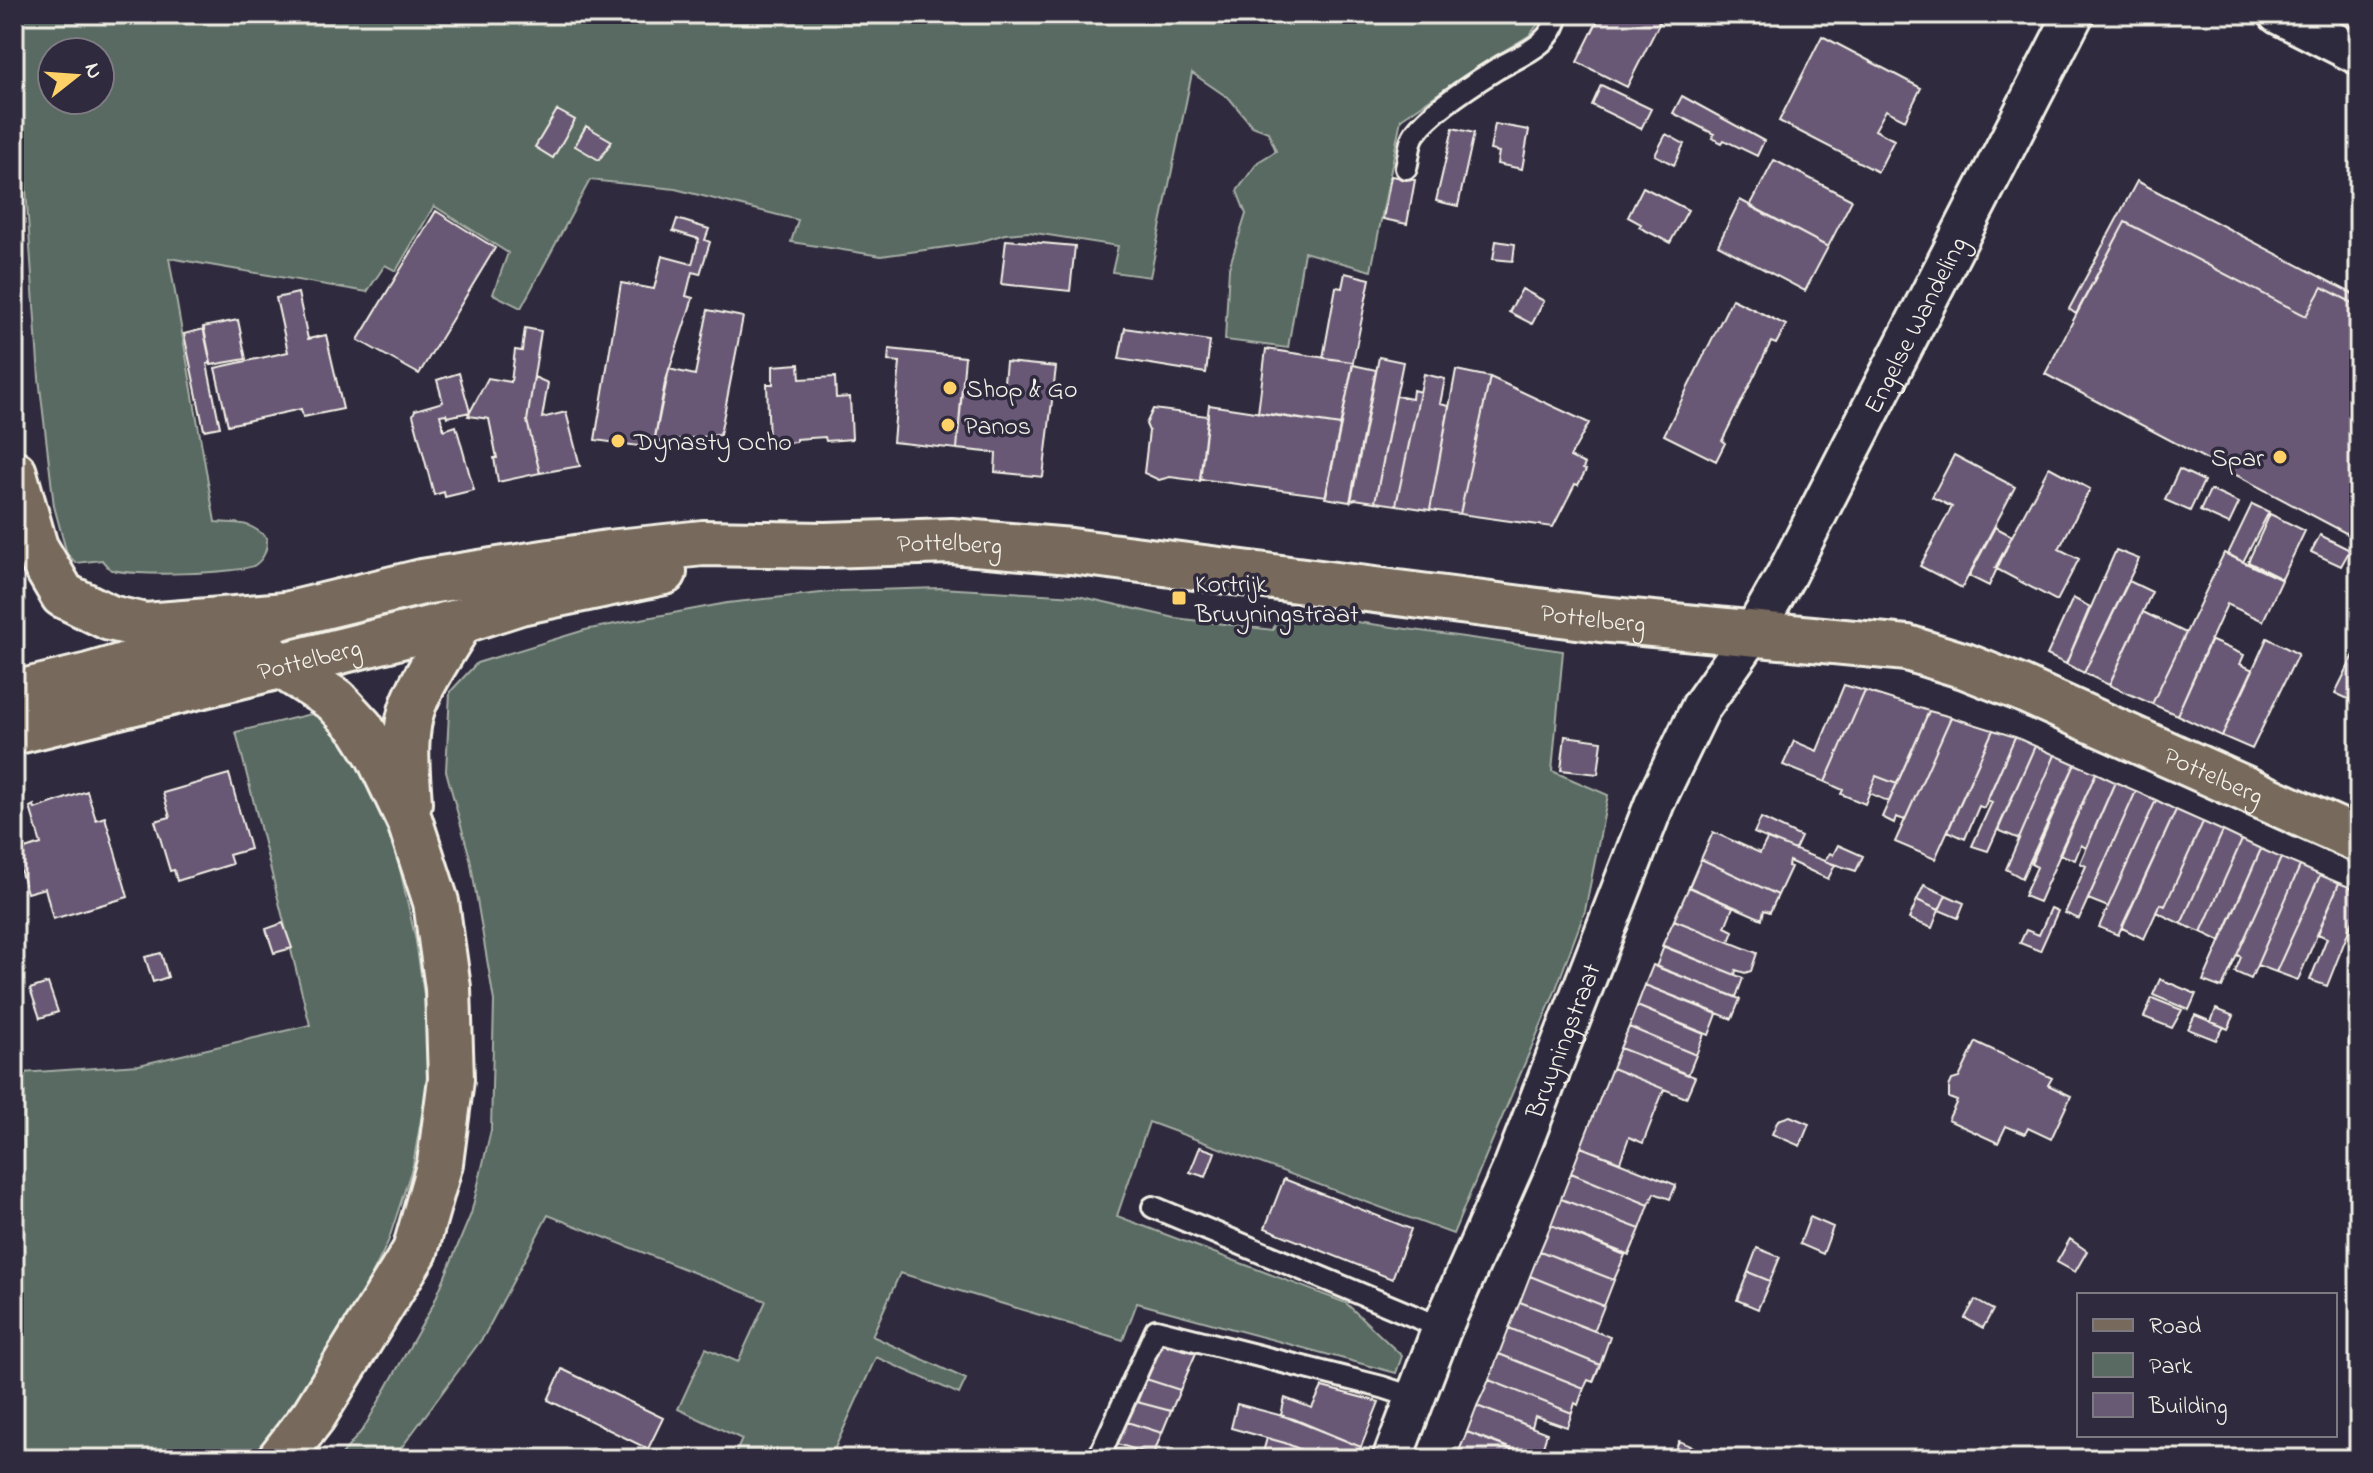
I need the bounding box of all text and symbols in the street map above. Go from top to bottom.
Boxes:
north arrow [36,36,116,116]
text: N [75,59,110,83]
street label: Engelse Wandeling [1856,231,1979,421]
place label: Shop & Go [966,372,1077,410]
marker: Shop & Go [941,379,959,397]
place label: Panos [964,409,1031,447]
marker: Panos [939,416,957,434]
place label: Dynasty Ocho [633,425,792,463]
marker: Dynasty Ocho [609,432,627,450]
place label: Spar [2211,441,2265,479]
marker: Spar [2271,448,2289,466]
street label: Pottelberg [896,525,1004,567]
place label: Kortrijk Bruyningstraat [1194,567,1359,635]
marker: Kortrijk Bruyningstraat [1170,589,1188,607]
street label: Pottelberg [1538,595,1647,645]
street label: Pottelberg [254,630,366,693]
street label: Pottelberg [2157,739,2269,817]
street label: Bruyningstraat [1517,958,1613,1126]
legend [2077,1293,2337,1437]
text: Road [2149,1310,2202,1345]
text: Park [2149,1350,2193,1385]
text: Building [2148,1390,2228,1425]

